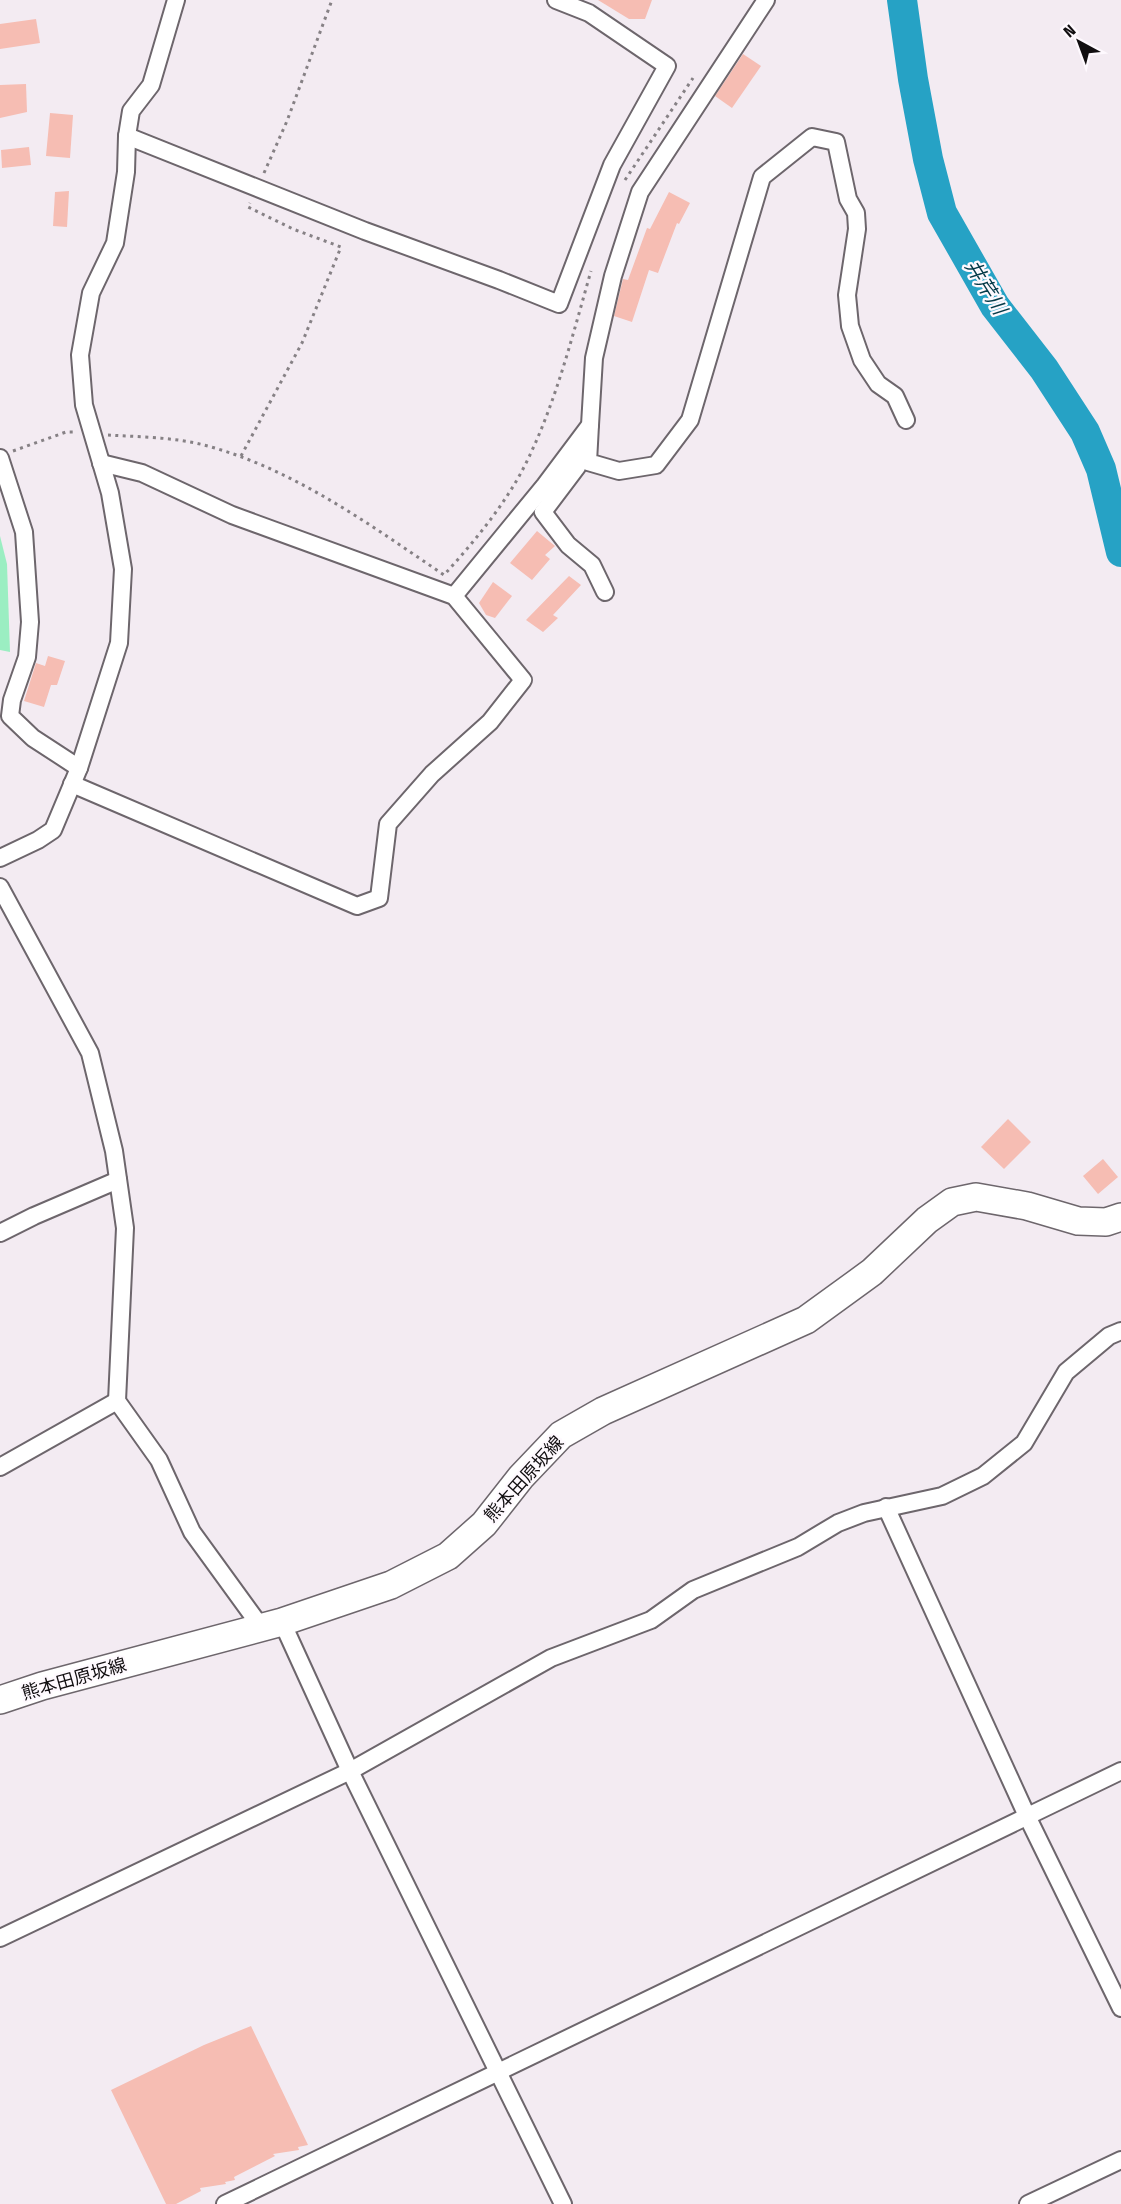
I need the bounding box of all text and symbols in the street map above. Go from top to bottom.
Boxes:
north arrow [1049,12,1109,72]
text: N [1060,21,1079,41]
water label: 井芹川 [960,255,1013,320]
street label: 熊本田原坂線 [480,1432,568,1526]
street label: 熊本田原坂線 [19,1654,129,1704]

